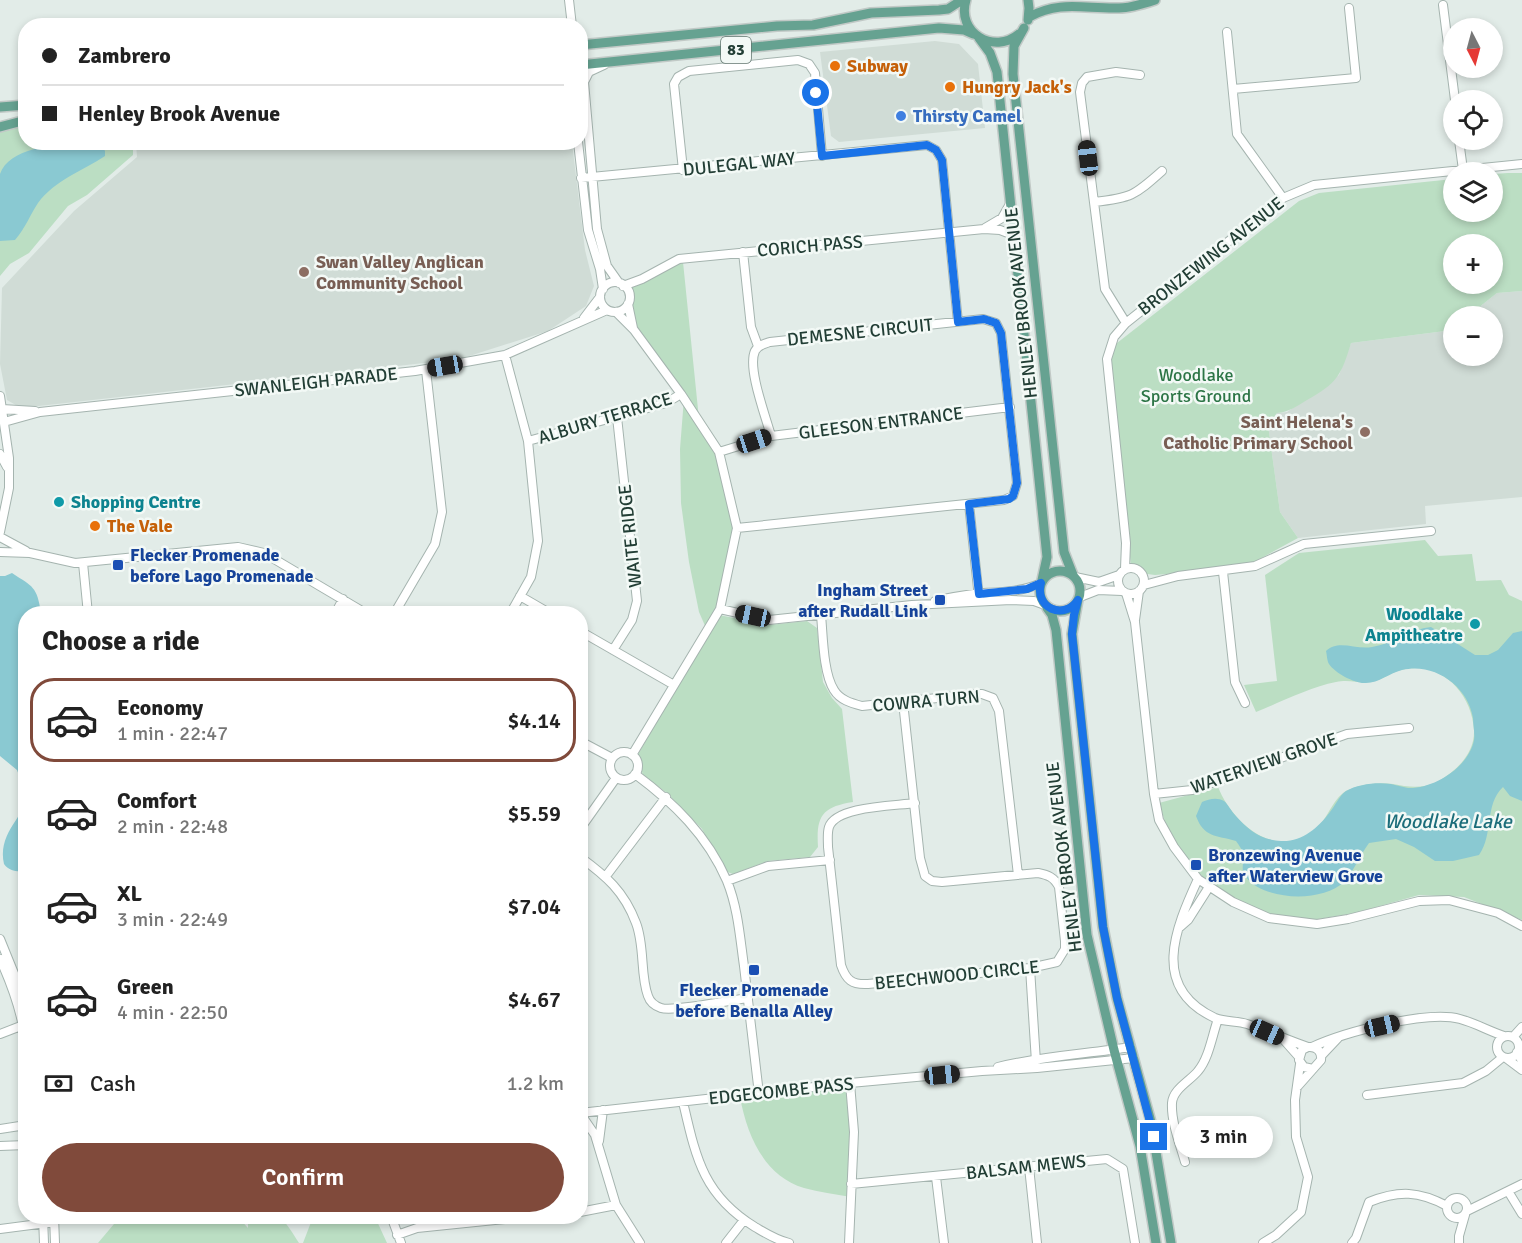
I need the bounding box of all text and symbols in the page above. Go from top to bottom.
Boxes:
north arrow [1443,18,1503,78]
map controls [1443,18,1503,366]
road number: 83 [721,37,751,63]
text: Zambrero [78,42,171,69]
place label: Subway [847,55,908,77]
marker: Subway [828,59,842,73]
place label: Hungry Jack's [962,76,1072,98]
route start [802,79,829,106]
marker: Hungry Jack's [943,80,957,94]
button: locate [1443,90,1503,150]
text: Henley Brook Avenue [78,100,280,127]
place label: Thirsty Camel [913,105,1022,127]
marker: Thirsty Camel [894,109,908,123]
car [1077,139,1099,177]
street label: DULEGAL WAY [682,147,796,181]
button: layers [1443,162,1503,222]
street label: BRONZEWING AVENUE [1134,192,1288,320]
street label: HENLEY BROOK AVENUE [1000,206,1042,400]
street label: CORICH PASS [756,230,864,262]
button: + [1443,234,1503,294]
place label: Swan Valley Anglican Community School [316,251,484,294]
marker: Swan Valley Anglican Community School [297,265,311,279]
button: − [1443,306,1503,366]
street label: DEMESNE CIRCUIT [786,313,934,351]
car [426,354,464,378]
street label: SWANLEIGH PARADE [233,362,399,402]
park label: Woodlake Sports Ground [1141,364,1251,407]
street label: ALBURY TERRACE [535,387,675,449]
street label: GLEESON ENTRANCE [798,402,964,444]
place label: Saint Helena's Catholic Primary School [1163,411,1353,454]
marker: Saint Helena's Catholic Primary School [1358,425,1372,439]
car [734,427,774,455]
street label: WAITE RIDGE [614,483,646,589]
place label: Shopping Centre [71,491,201,513]
marker: Shopping Centre [52,495,66,509]
place label: The Vale [107,515,173,537]
marker: The Vale [88,519,102,533]
place label: Flecker Promenade before Lago Promenade [130,544,314,587]
marker: Flecker Promenade before Lago Promenade [111,558,125,572]
place label: Ingham Street after Rudall Link [798,579,929,622]
marker: Ingham Street after Rudall Link [933,593,947,607]
car [734,603,772,629]
place label: Woodlake Ampitheatre [1365,603,1463,646]
marker: Woodlake Ampitheatre [1468,617,1482,631]
text: Choose a ride [42,625,200,658]
street label: COWRA TURN [871,685,981,717]
icon: car [45,693,99,747]
text: Economy [117,694,203,721]
text: $4.14 [507,707,561,734]
text: 1 min · 22:47 [117,721,228,746]
street label: WATERVIEW GROVE [1188,728,1340,798]
street label: HENLEY BROOK AVENUE [1041,760,1087,954]
icon: car [45,786,99,840]
text: Comfort [117,787,197,814]
text: $5.59 [507,800,561,827]
water label: Woodlake Lake [1384,809,1513,834]
text: 2 min · 22:48 [117,814,228,839]
place label: Bronzewing Avenue after Waterview Grove [1208,844,1383,887]
marker: Bronzewing Avenue after Waterview Grove [1189,858,1203,872]
icon: car [45,879,99,933]
text: XL [117,880,142,907]
text: $7.04 [507,893,561,920]
text: 3 min · 22:49 [117,907,228,932]
street label: BEECHWOOD CIRCLE [874,955,1040,995]
marker: Flecker Promenade before Benalla Alley [747,963,761,977]
icon: car [45,972,99,1026]
text: Green [117,973,174,1000]
place label: Flecker Promenade before Benalla Alley [675,979,833,1022]
text: $4.67 [507,986,561,1013]
text: 4 min · 22:50 [117,1000,228,1025]
car [1362,1013,1402,1039]
car [1247,1016,1287,1048]
car [923,1064,961,1086]
icon: cash [42,1067,75,1100]
text: Cash [90,1070,136,1097]
text: 1.2 km [507,1071,564,1096]
street label: EDGECOMBE PASS [707,1072,855,1110]
callout: 3 min [1175,1116,1274,1158]
route end [1140,1123,1167,1150]
text: 3 min [1200,1124,1247,1149]
button: Confirm [42,1143,564,1212]
street label: BALSAM MEWS [965,1150,1087,1184]

